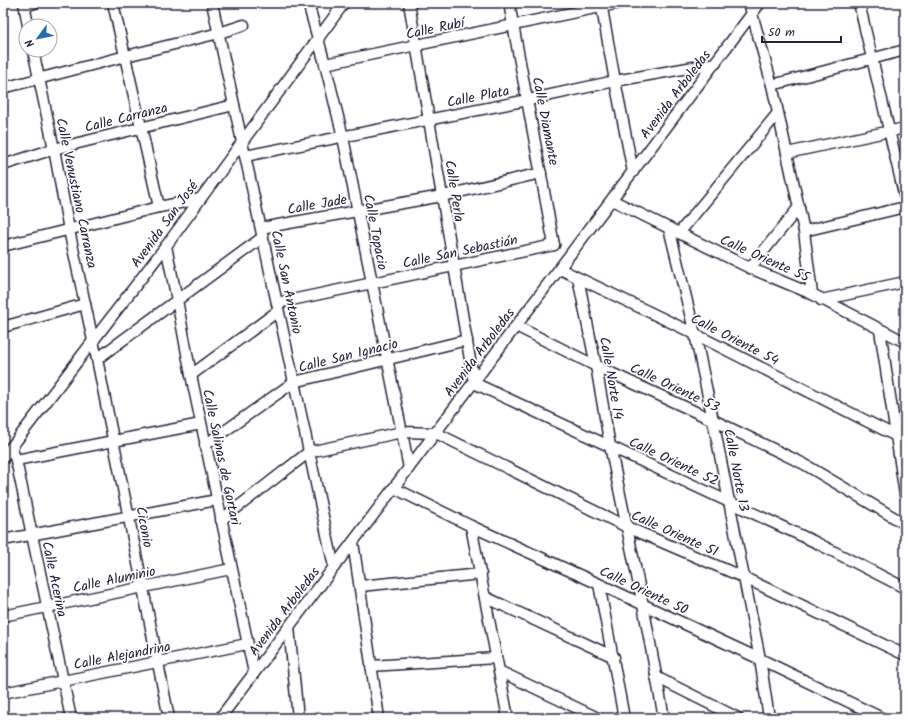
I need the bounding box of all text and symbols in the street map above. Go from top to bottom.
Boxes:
street label: Calle Rubí [404,11,469,46]
north arrow [18,18,58,58]
scale bar [762,18,841,44]
text: 50 m [768,23,795,42]
text: N [21,35,40,51]
street label: Avenida Arboledas [635,45,717,144]
street label: Calle Diamante [526,75,564,168]
street label: Calle Plata [445,80,511,114]
street label: Calle Carranza [82,97,170,139]
street label: Calle Venustiano Carranza [49,116,103,270]
street label: Calle Perla [438,159,470,224]
street label: Avenida San José [126,176,204,273]
street label: Calle Jade [286,189,349,221]
street label: Calle Topacio [357,192,393,272]
street label: Calle San Antonio [264,228,308,336]
street label: Calle San Sebastián [401,229,520,275]
street label: Calle Oriente 55 [716,229,814,289]
street label: Avenida Arboledas [439,303,521,402]
street label: Calle Oriente 54 [687,308,783,372]
street label: Calle San Ignacio [296,333,400,379]
street label: Calle Norte 14 [593,335,629,422]
street label: Calle Oriente 53 [626,357,723,418]
street label: Calle Salinas de Gortari [196,387,246,528]
street label: Calle Norte 13 [717,427,755,513]
street label: Calle Oriente 52 [625,431,722,492]
street label: Ciconio [129,505,159,550]
street label: Calle Oriente 51 [628,505,722,563]
street label: Calle Acerina [35,539,73,619]
street label: Calle Aluminio [71,560,158,599]
street label: Calle Oriente 50 [595,561,692,621]
street label: Avenida Arboledas [244,562,326,661]
street label: Calle Alejandrina [72,636,173,676]

